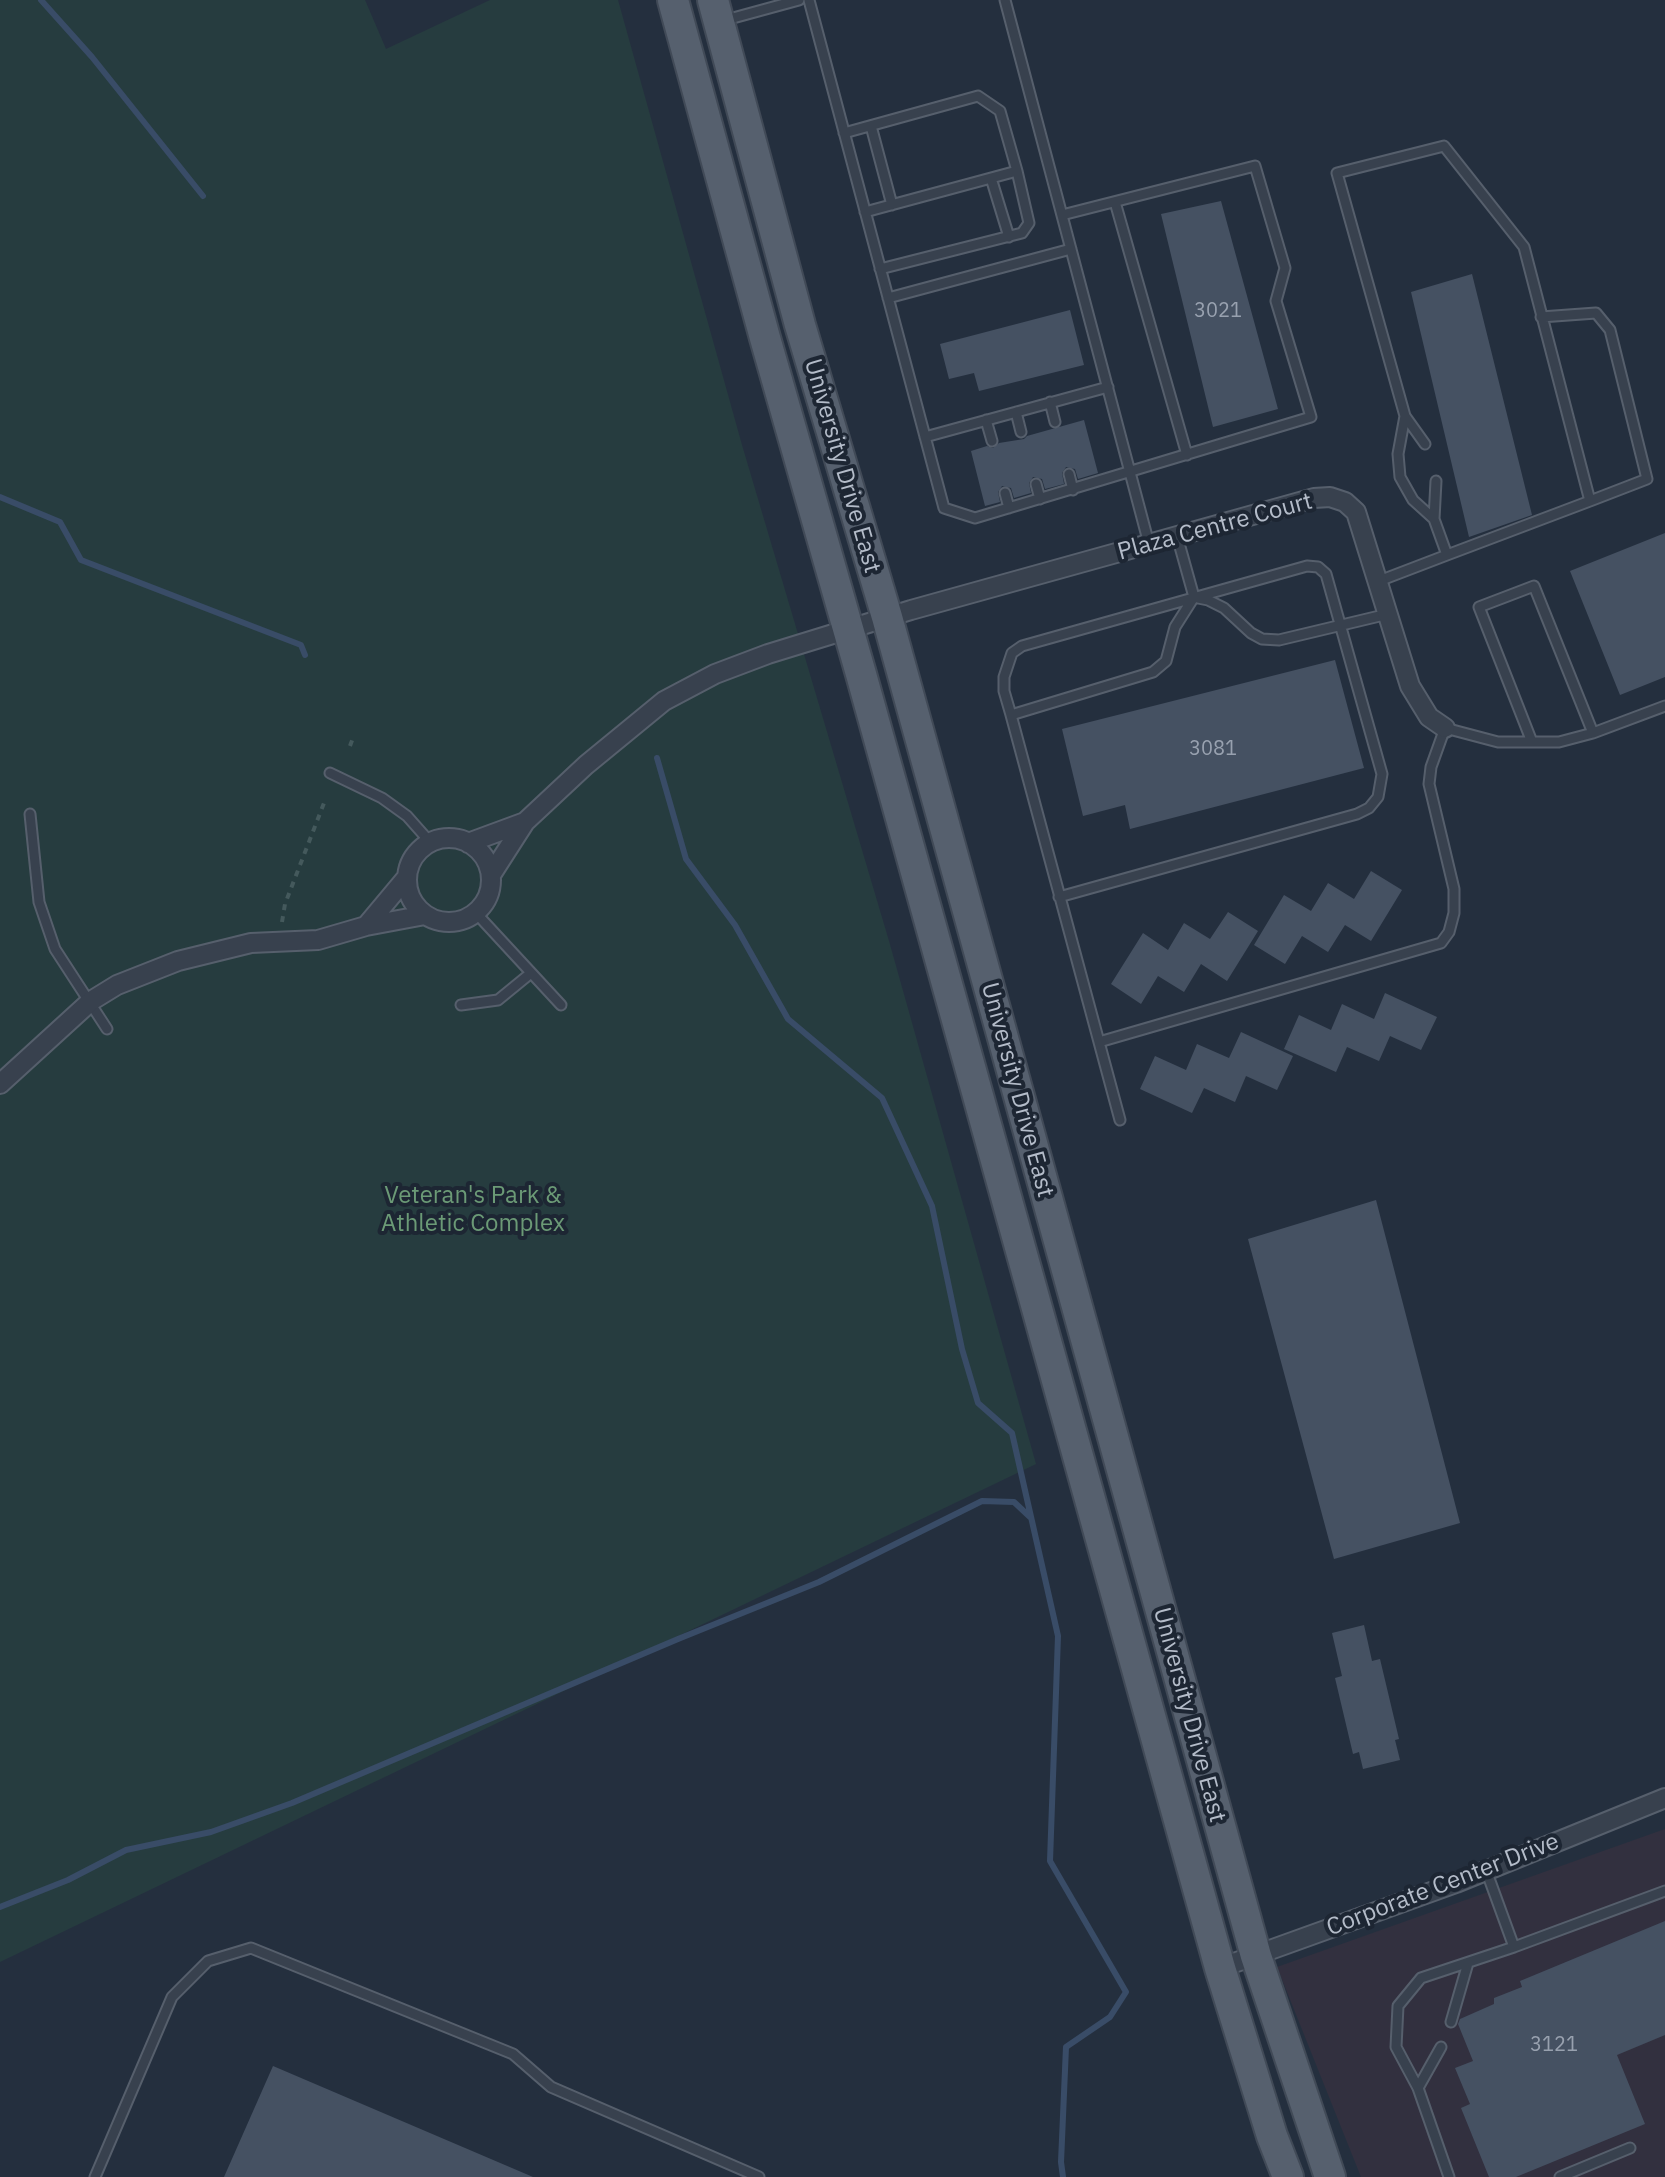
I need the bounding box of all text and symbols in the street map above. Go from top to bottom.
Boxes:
house number: 3021 [1194,299,1242,323]
street label: University Drive East [798,356,886,576]
street label: Plaza Centre Court [1114,487,1316,567]
house number: 3081 [1189,737,1237,761]
street label: University Drive East [974,979,1060,1201]
park label: Veteran's Park & Athletic Complex [381,1182,565,1238]
street label: University Drive East [1146,1604,1232,1826]
street label: Corporate Center Drive [1323,1827,1563,1943]
house number: 3121 [1530,2033,1578,2057]

